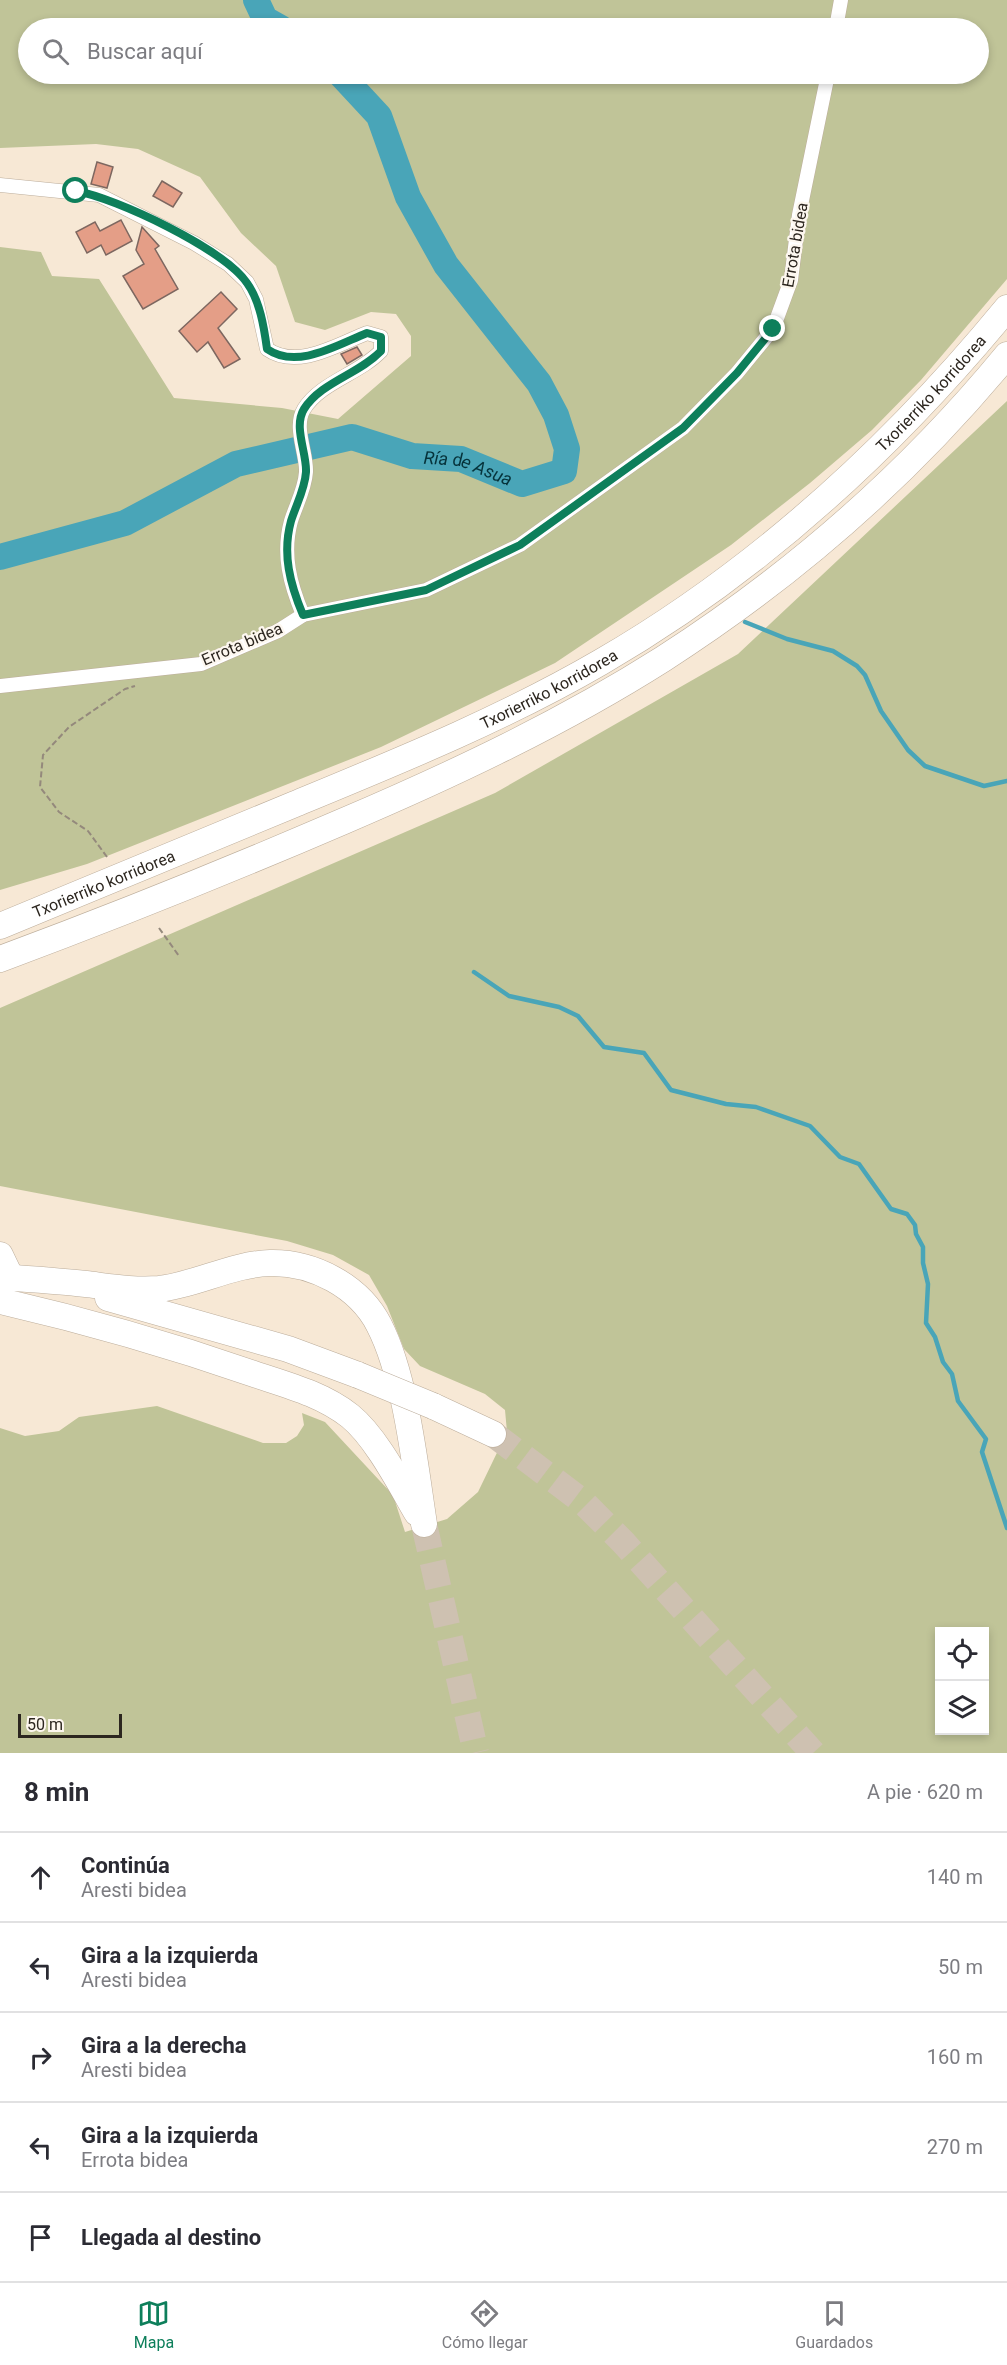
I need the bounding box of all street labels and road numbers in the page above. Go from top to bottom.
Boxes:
street label: Errota bidea [778,201,812,289]
street label: Txorierriko korridorea [872,331,990,455]
street label: Errota bidea [199,618,285,670]
street label: Txorierriko korridorea [477,645,621,733]
street label: Txorierriko korridorea [30,846,178,921]

